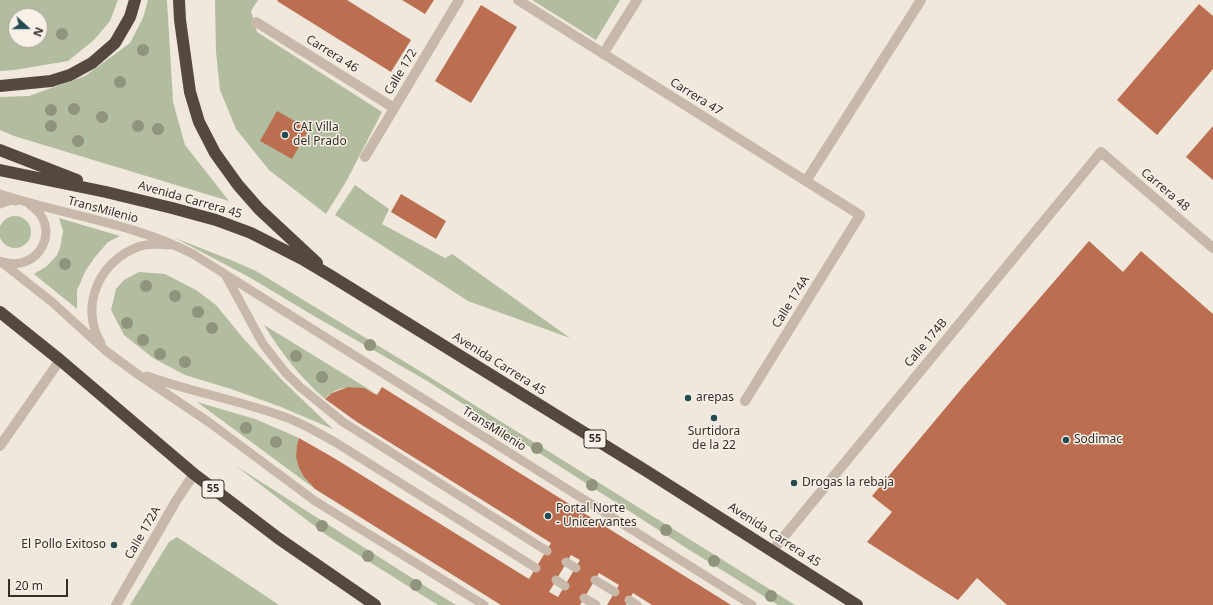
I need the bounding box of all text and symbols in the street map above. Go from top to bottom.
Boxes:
north arrow [8,8,48,48]
text: N [30,25,47,39]
street label: Carrera 46 [303,32,361,76]
street label: Calle 172 [382,46,420,98]
street label: Carrera 47 [667,75,725,119]
place label: CAI Villa del Prado [293,121,347,149]
marker: CAI Villa del Prado [280,130,290,140]
street label: Carrera 48 [1138,166,1192,214]
street label: Avenida Carrera 45 [136,178,244,222]
street label: TransMilenio [66,194,140,226]
street label: Calle 174A [769,273,813,331]
street label: Calle 174B [902,316,950,370]
street label: Avenida Carrera 45 [450,329,548,399]
place label: arepas [696,391,734,405]
marker: arepas [683,393,693,403]
street label: TransMilenio [460,404,528,454]
marker: Surtidora de la 22 [709,413,719,423]
place label: Surtidora de la 22 [688,425,740,453]
road number: 55 [584,430,606,448]
place label: Sodimac [1074,433,1122,447]
marker: Sodimac [1061,435,1071,445]
place label: Drogas la rebaja [802,476,894,490]
marker: Drogas la rebaja [789,478,799,488]
road number: 55 [202,480,224,498]
street label: Avenida Carrera 45 [725,500,823,570]
place label: Portal Norte - Unicervantes [556,502,637,530]
street label: Calle 172A [122,504,164,562]
marker: Portal Norte - Unicervantes [543,511,553,521]
place label: El Pollo Exitoso [21,538,106,552]
marker: El Pollo Exitoso [109,540,119,550]
scale bar [10,571,70,597]
text: 20 m [15,577,43,594]

